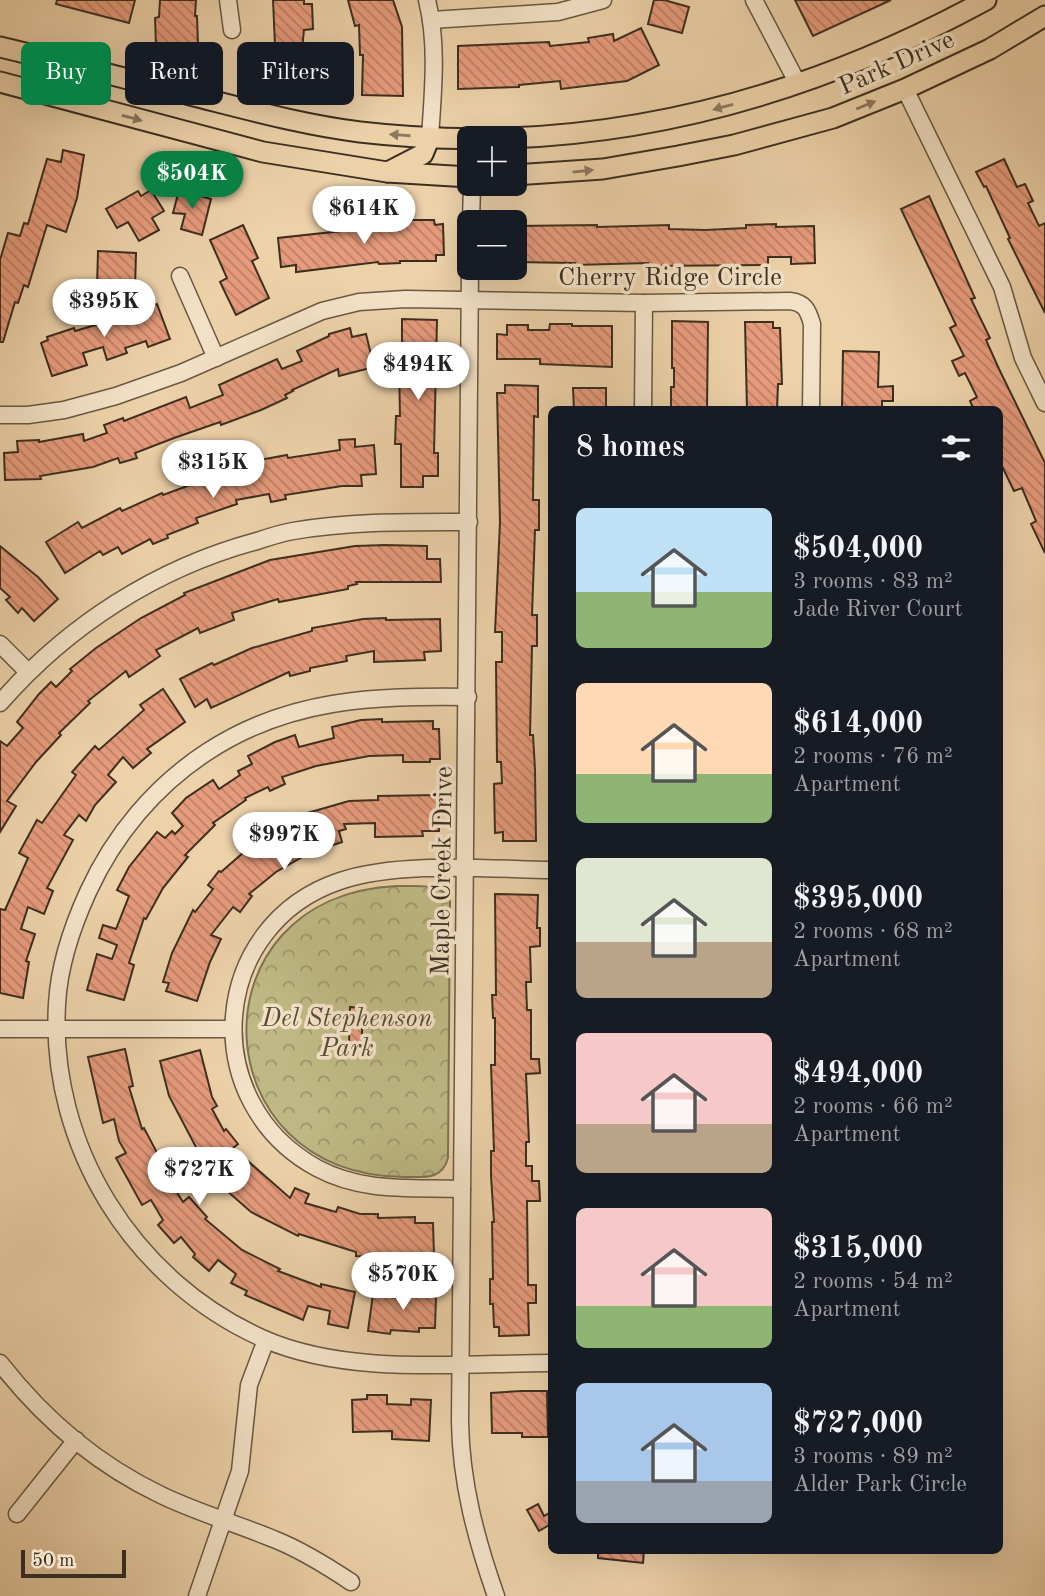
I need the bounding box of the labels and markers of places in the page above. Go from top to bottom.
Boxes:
pin: $504K [143,152,241,211]
pin: $614K [315,187,413,246]
pin: $395K [55,280,153,339]
pin: $494K [369,342,467,402]
pin: $315K [164,440,262,500]
pin: $997K [235,812,333,872]
pin: $727K [150,1148,248,1207]
pin: $570K [354,1252,452,1312]

